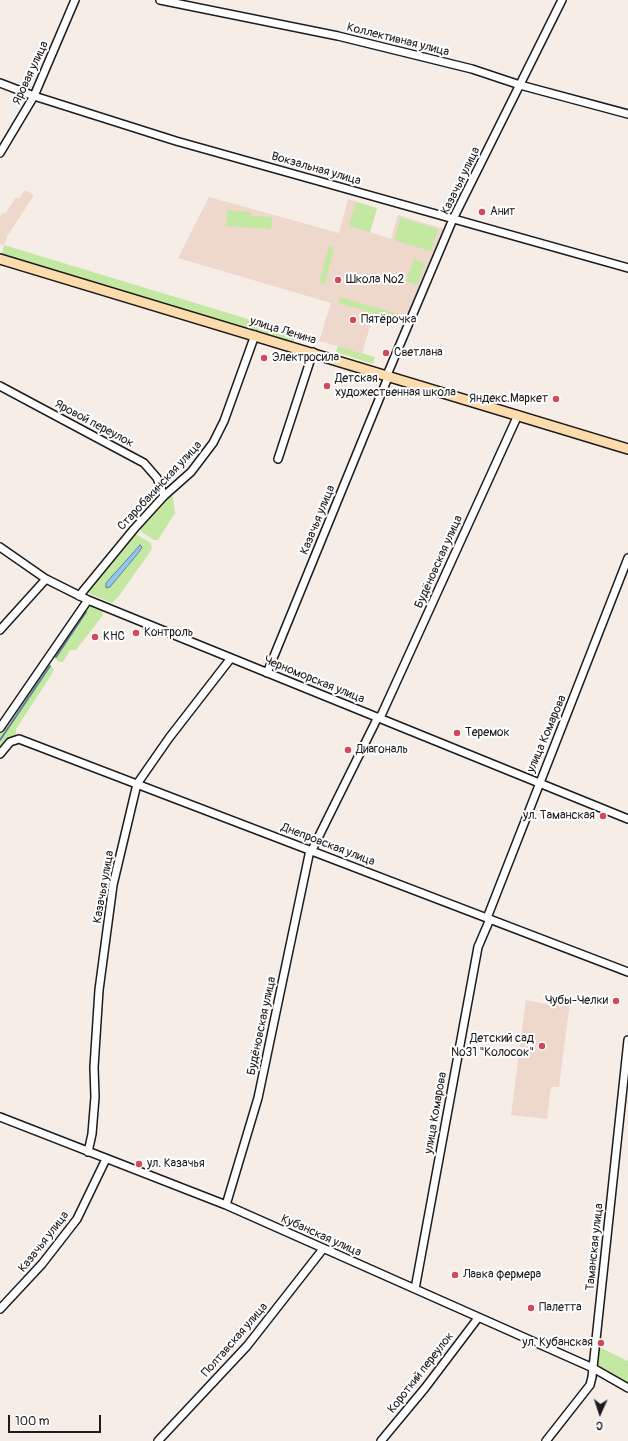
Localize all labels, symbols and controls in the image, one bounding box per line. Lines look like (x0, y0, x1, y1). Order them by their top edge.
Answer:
street label: Коллективная улица (345, 20, 451, 60)
street label: Яровая улица (10, 39, 52, 107)
street label: Казачья улица (438, 145, 484, 217)
street label: Вокзальная улица (270, 149, 362, 189)
place label: Анит (490, 205, 515, 219)
marker: Анит (477, 207, 487, 217)
place label: Школа №2 (346, 273, 404, 287)
marker: Школа №2 (333, 275, 343, 285)
place label: Пятёрочка (361, 313, 416, 327)
street label: улица Ленина (248, 314, 318, 348)
marker: Пятёрочка (348, 315, 358, 325)
place label: Светлана (394, 346, 443, 360)
marker: Светлана (381, 348, 391, 358)
place label: Электросила (272, 351, 339, 365)
marker: Электросила (259, 353, 269, 363)
place label: Детская художественная школа (335, 372, 456, 400)
marker: Детская художественная школа (322, 381, 332, 391)
place label: Яндекс.Маркет (469, 392, 548, 406)
marker: Яндекс.Маркет (551, 394, 561, 404)
street label: Яровой переулок (52, 397, 136, 451)
street label: Старобакинская улица (115, 438, 205, 534)
street label: Казачья улица (298, 483, 338, 557)
street label: Будёновская улица (412, 513, 466, 611)
place label: Контроль (144, 626, 193, 640)
marker: Контроль (131, 628, 141, 638)
place label: КНС (103, 630, 125, 644)
marker: КНС (90, 632, 100, 642)
street label: Черноморская улица (262, 653, 366, 707)
street label: улица Комарова (524, 693, 570, 775)
place label: Теремок (465, 726, 510, 740)
marker: Теремок (452, 728, 462, 738)
place label: Диагональ (356, 743, 408, 757)
marker: Диагональ (343, 745, 353, 755)
place label: ул. Таманская (523, 809, 595, 823)
marker: ул. Таманская (598, 811, 608, 821)
street label: Днепровская улица (279, 821, 377, 869)
street label: Казачья улица (91, 850, 117, 924)
street label: Будёновская улица (245, 975, 279, 1077)
place label: Чубы-Челки (545, 994, 608, 1008)
marker: Чубы-Челки (611, 996, 621, 1006)
place label: Детский сад №31 "Колосок" (451, 1032, 534, 1060)
marker: Детский сад №31 "Колосок" (537, 1041, 547, 1051)
street label: улица Комарова (422, 1071, 450, 1155)
place label: ул. Казачья (147, 1157, 205, 1171)
marker: ул. Казачья (134, 1159, 144, 1169)
street label: Таманская улица (583, 1203, 607, 1291)
street label: Казачья улица (16, 1209, 72, 1275)
street label: Кубанская улица (279, 1212, 363, 1260)
place label: Лавка фермера (463, 1268, 541, 1282)
marker: Лавка фермера (450, 1270, 460, 1280)
street label: Полтавская улица (199, 1300, 271, 1380)
place label: Палетта (539, 1301, 582, 1315)
marker: Палетта (526, 1303, 536, 1313)
street label: Короткий переулок (385, 1330, 457, 1416)
place label: ул. Кубанская (522, 1336, 593, 1350)
marker: ул. Кубанская (596, 1338, 606, 1348)
north arrow (580, 1393, 620, 1433)
scale bar (10, 1407, 103, 1433)
text: 100 m (15, 1414, 49, 1429)
text: С (596, 1419, 603, 1432)

